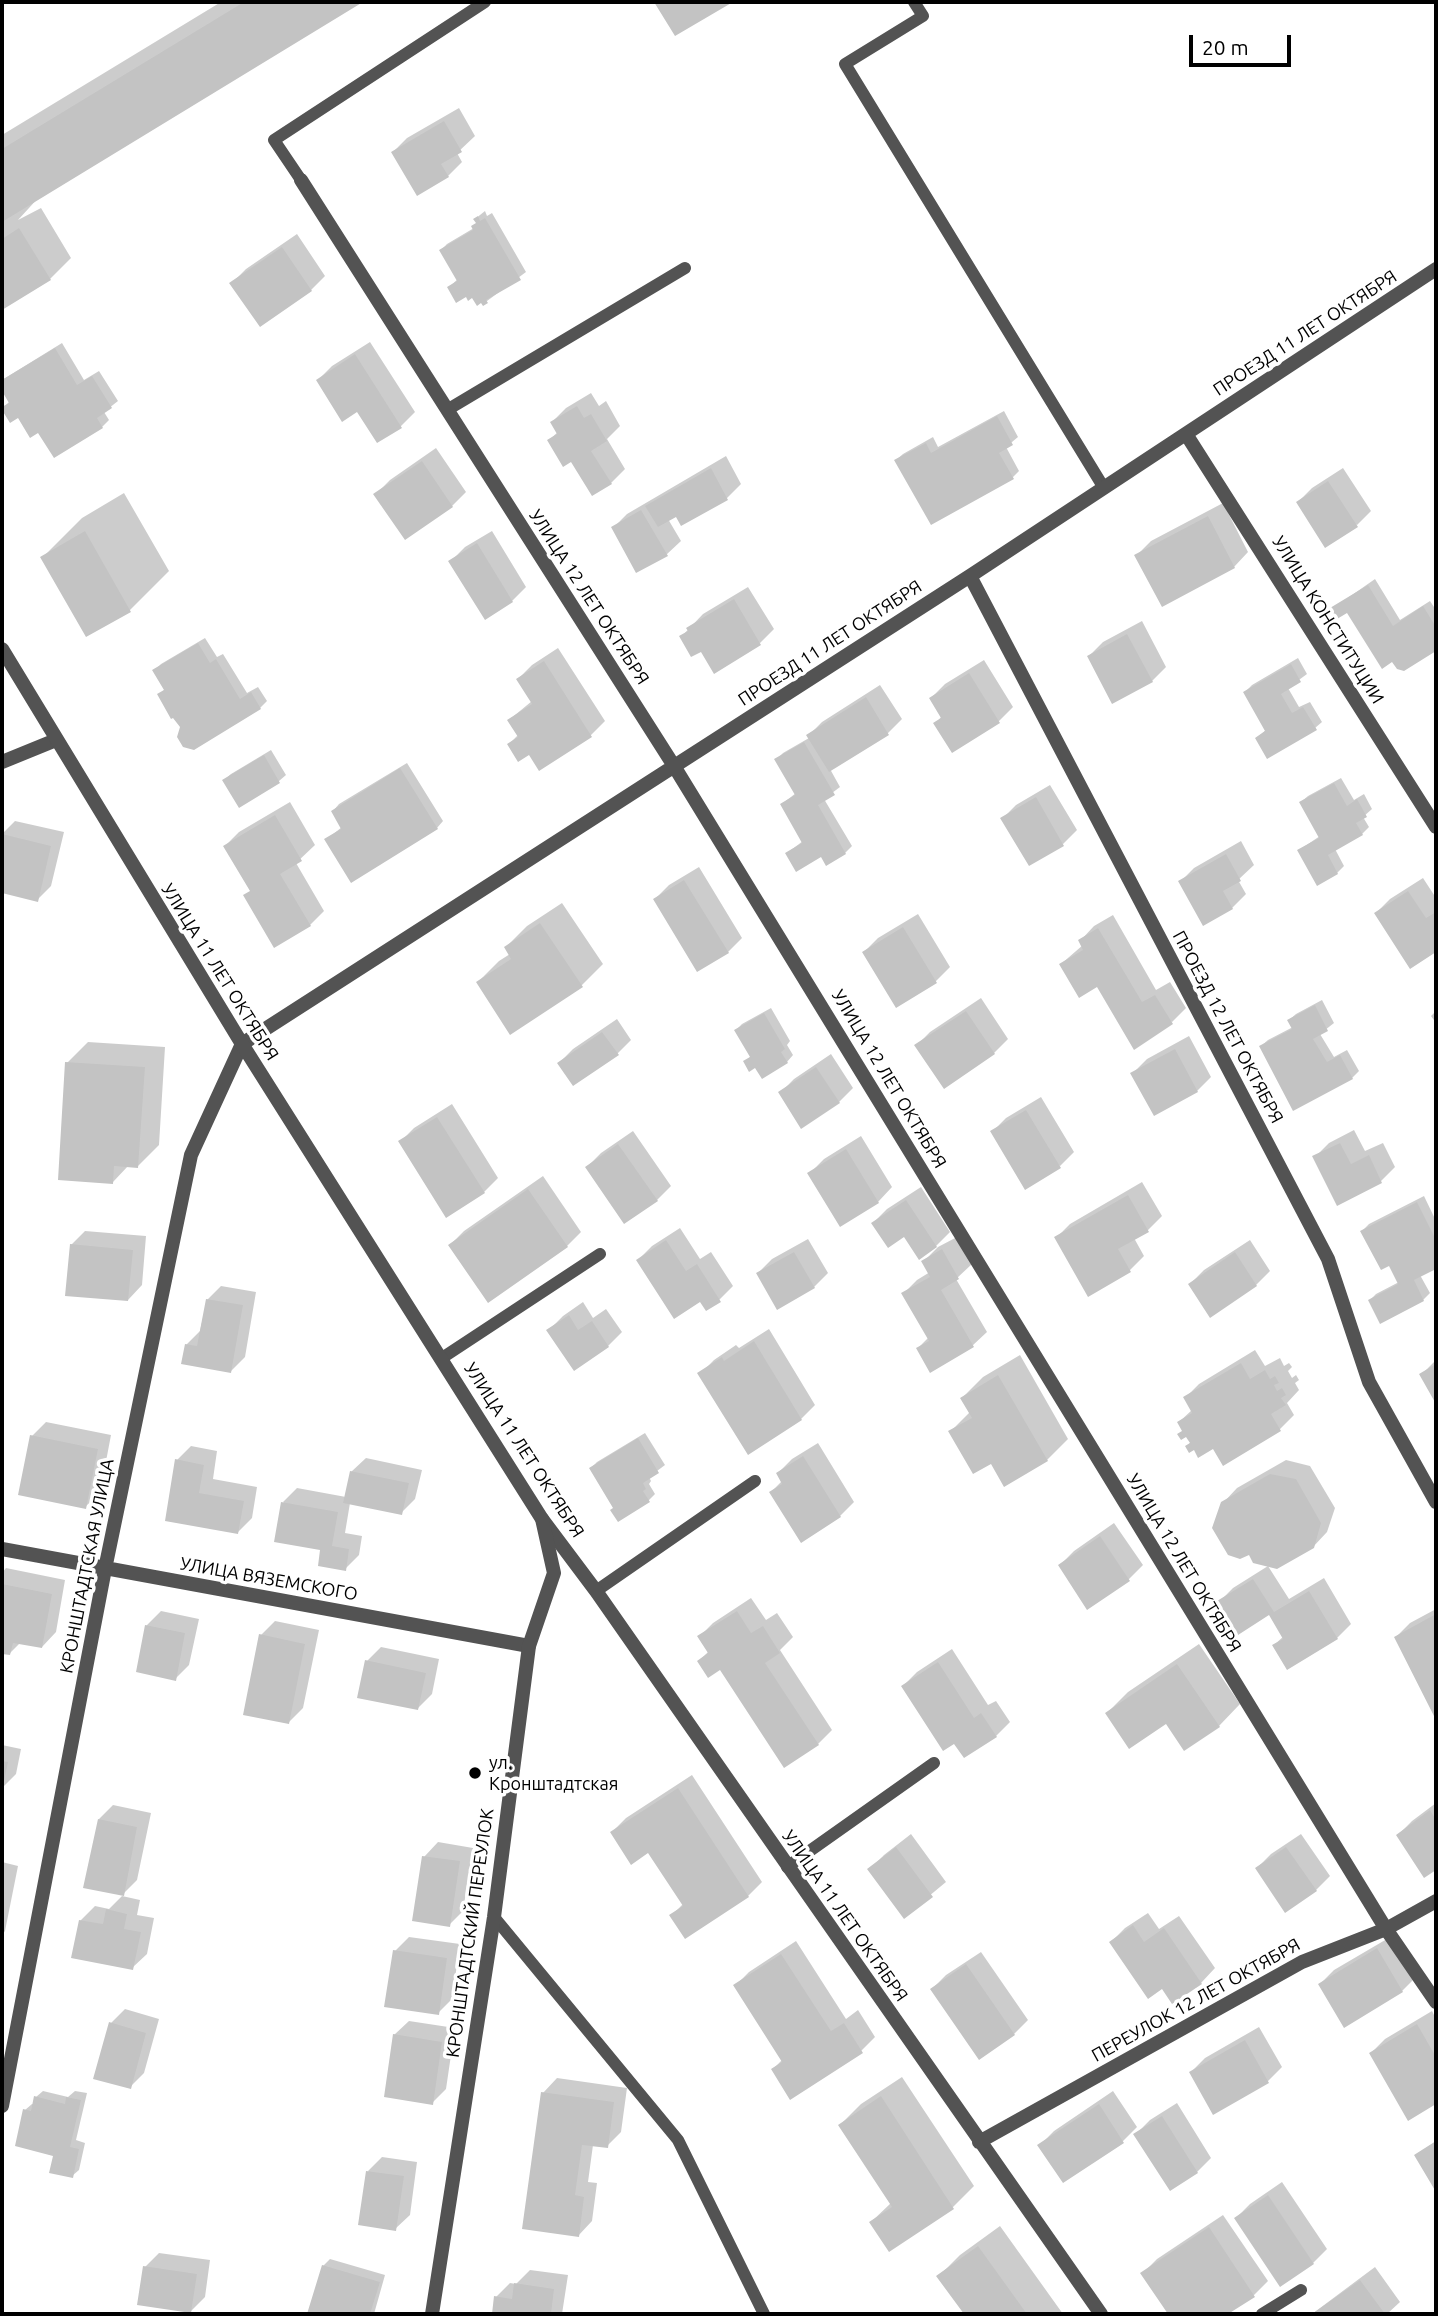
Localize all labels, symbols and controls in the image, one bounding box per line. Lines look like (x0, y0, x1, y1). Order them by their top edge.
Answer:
scale bar (1193, 21, 1294, 65)
text: 20 m (1202, 35, 1249, 59)
street label: ПРОЕЗД 11 ЛЕТ ОКТЯБРЯ (1209, 265, 1401, 401)
street label: УЛИЦА 12 ЛЕТ ОКТЯБРЯ (524, 506, 654, 688)
street label: УЛИЦА КОНСТИТУЦИИ (1268, 532, 1388, 708)
street label: ПРОЕЗД 11 ЛЕТ ОКТЯБРЯ (734, 575, 926, 711)
street label: УЛИЦА 11 ЛЕТ ОКТЯБРЯ (157, 880, 283, 1064)
street label: ПРОЕЗД 12 ЛЕТ ОКТЯБРЯ (1168, 927, 1288, 1127)
street label: УЛИЦА 12 ЛЕТ ОКТЯБРЯ (827, 986, 951, 1172)
street label: УЛИЦА 11 ЛЕТ ОКТЯБРЯ (459, 1359, 589, 1541)
street label: КРОНШТАДТСКАЯ УЛИЦА (56, 1457, 118, 1675)
street label: УЛИЦА 12 ЛЕТ ОКТЯБРЯ (1122, 1470, 1246, 1656)
street label: УЛИЦА ВЯЗЕМСКОГО (178, 1553, 360, 1605)
place label: ул. Кронштадтская (489, 1752, 618, 1795)
marker: ул. Кронштадтская (467, 1765, 483, 1781)
street label: КРОНШТАДТСКИЙ ПЕРЕУЛОК (442, 1807, 498, 2059)
street label: УЛИЦА 11 ЛЕТ ОКТЯБРЯ (778, 1826, 912, 2006)
street label: ПЕРЕУЛОК 12 ЛЕТ ОКТЯБРЯ (1088, 1934, 1304, 2066)

